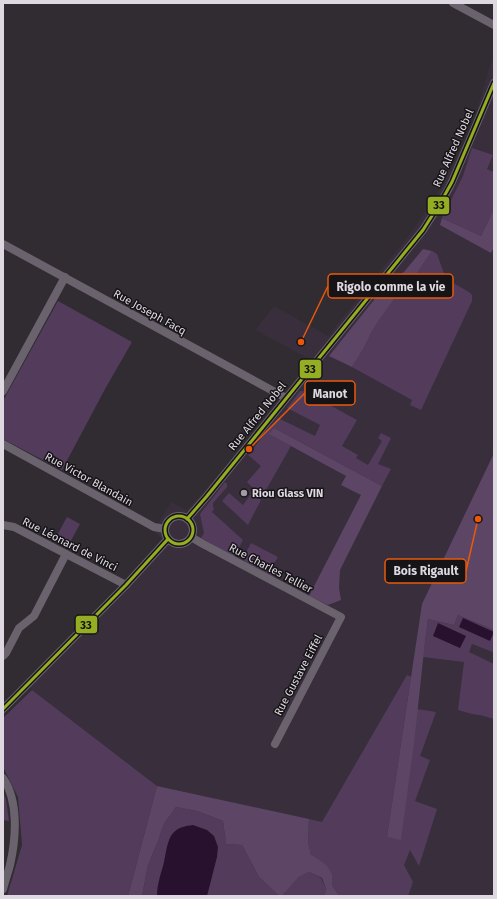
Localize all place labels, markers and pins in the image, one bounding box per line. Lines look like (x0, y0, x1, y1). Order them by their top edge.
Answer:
callout: Rigolo comme la vie (328, 274, 453, 298)
callout: Manot (305, 381, 355, 405)
place label: Riou Glass VIN (252, 487, 323, 500)
marker: Riou Glass VIN (239, 488, 249, 498)
callout: Bois Rigault (385, 559, 466, 583)

